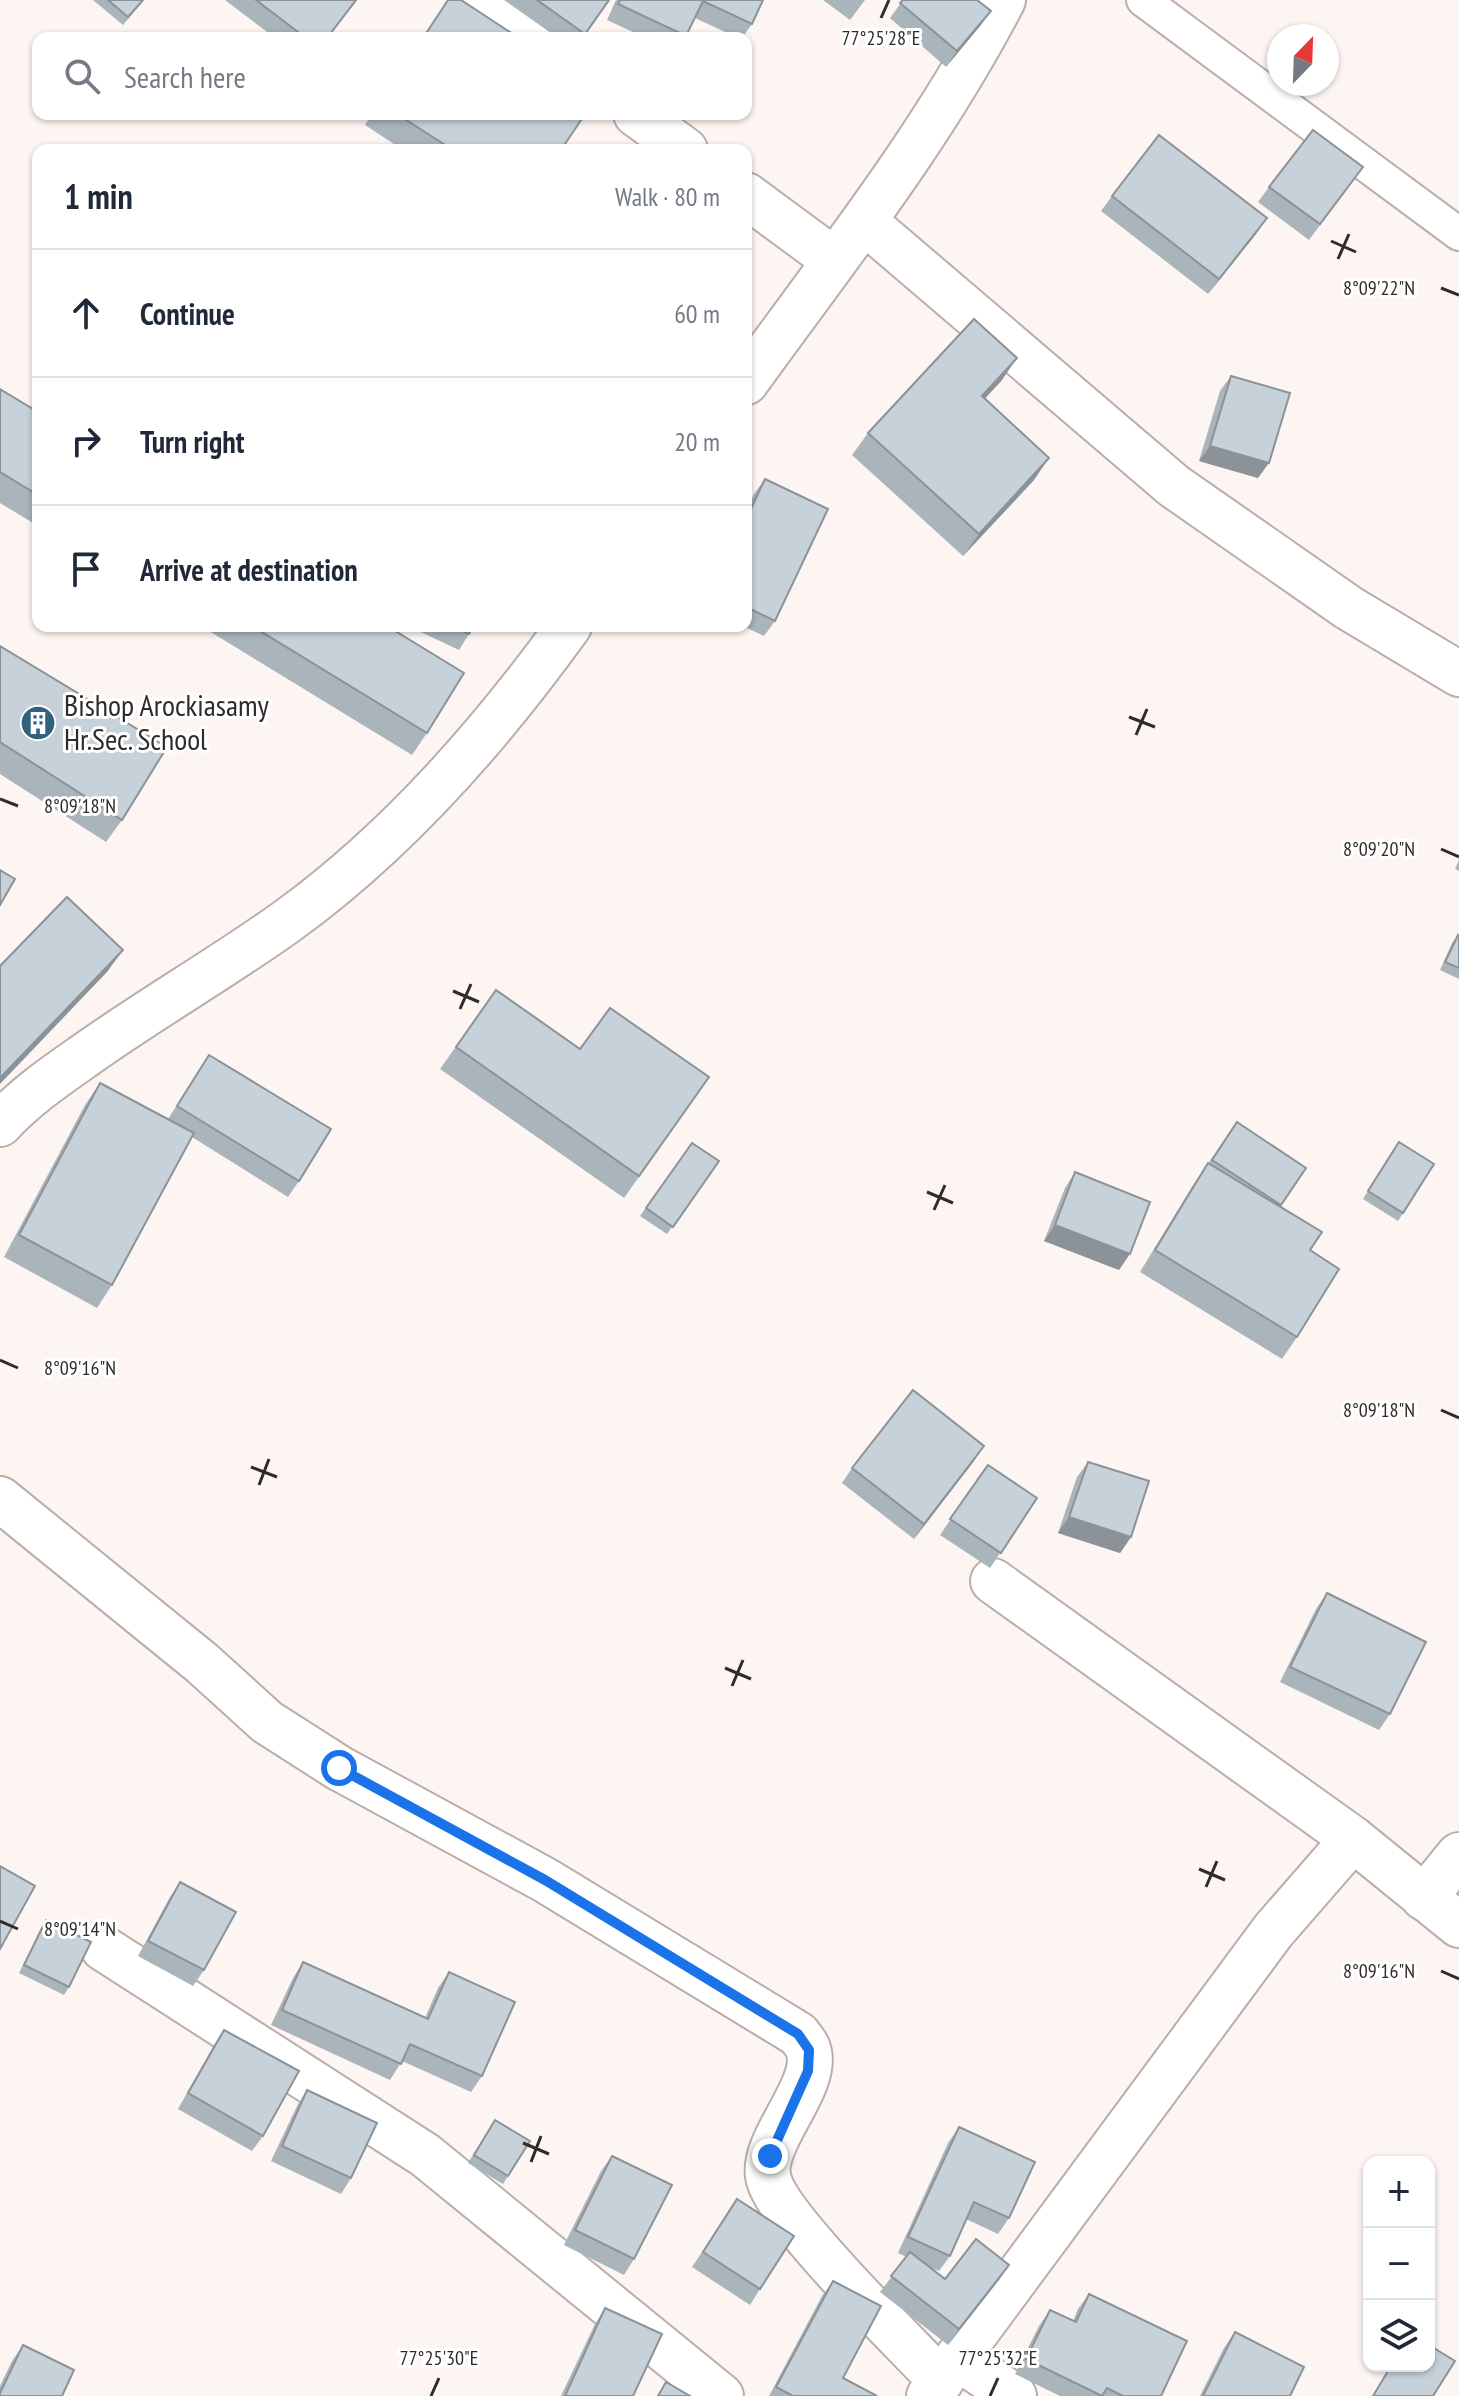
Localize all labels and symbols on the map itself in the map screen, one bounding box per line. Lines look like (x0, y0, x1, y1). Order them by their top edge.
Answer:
north arrow (1267, 24, 1339, 96)
text: 77°25'28"E (842, 25, 920, 51)
text: 8°09'22"N (1343, 275, 1415, 301)
place label: Bishop Arockiasamy Hr.Sec. School (64, 685, 269, 758)
building icon: Bishop Arockiasamy Hr.Sec. School (19, 704, 57, 742)
text: 8°09'18"N (44, 793, 116, 819)
text: 8°09'20"N (1343, 836, 1415, 862)
text: 8°09'16"N (44, 1355, 116, 1381)
text: 8°09'18"N (1343, 1397, 1415, 1423)
route start (321, 1750, 357, 1786)
text: 8°09'14"N (44, 1916, 116, 1942)
text: 8°09'16"N (1343, 1958, 1415, 1984)
route end (752, 2138, 788, 2174)
text: 77°25'30"E (400, 2345, 478, 2371)
text: 77°25'32"E (959, 2345, 1037, 2371)

